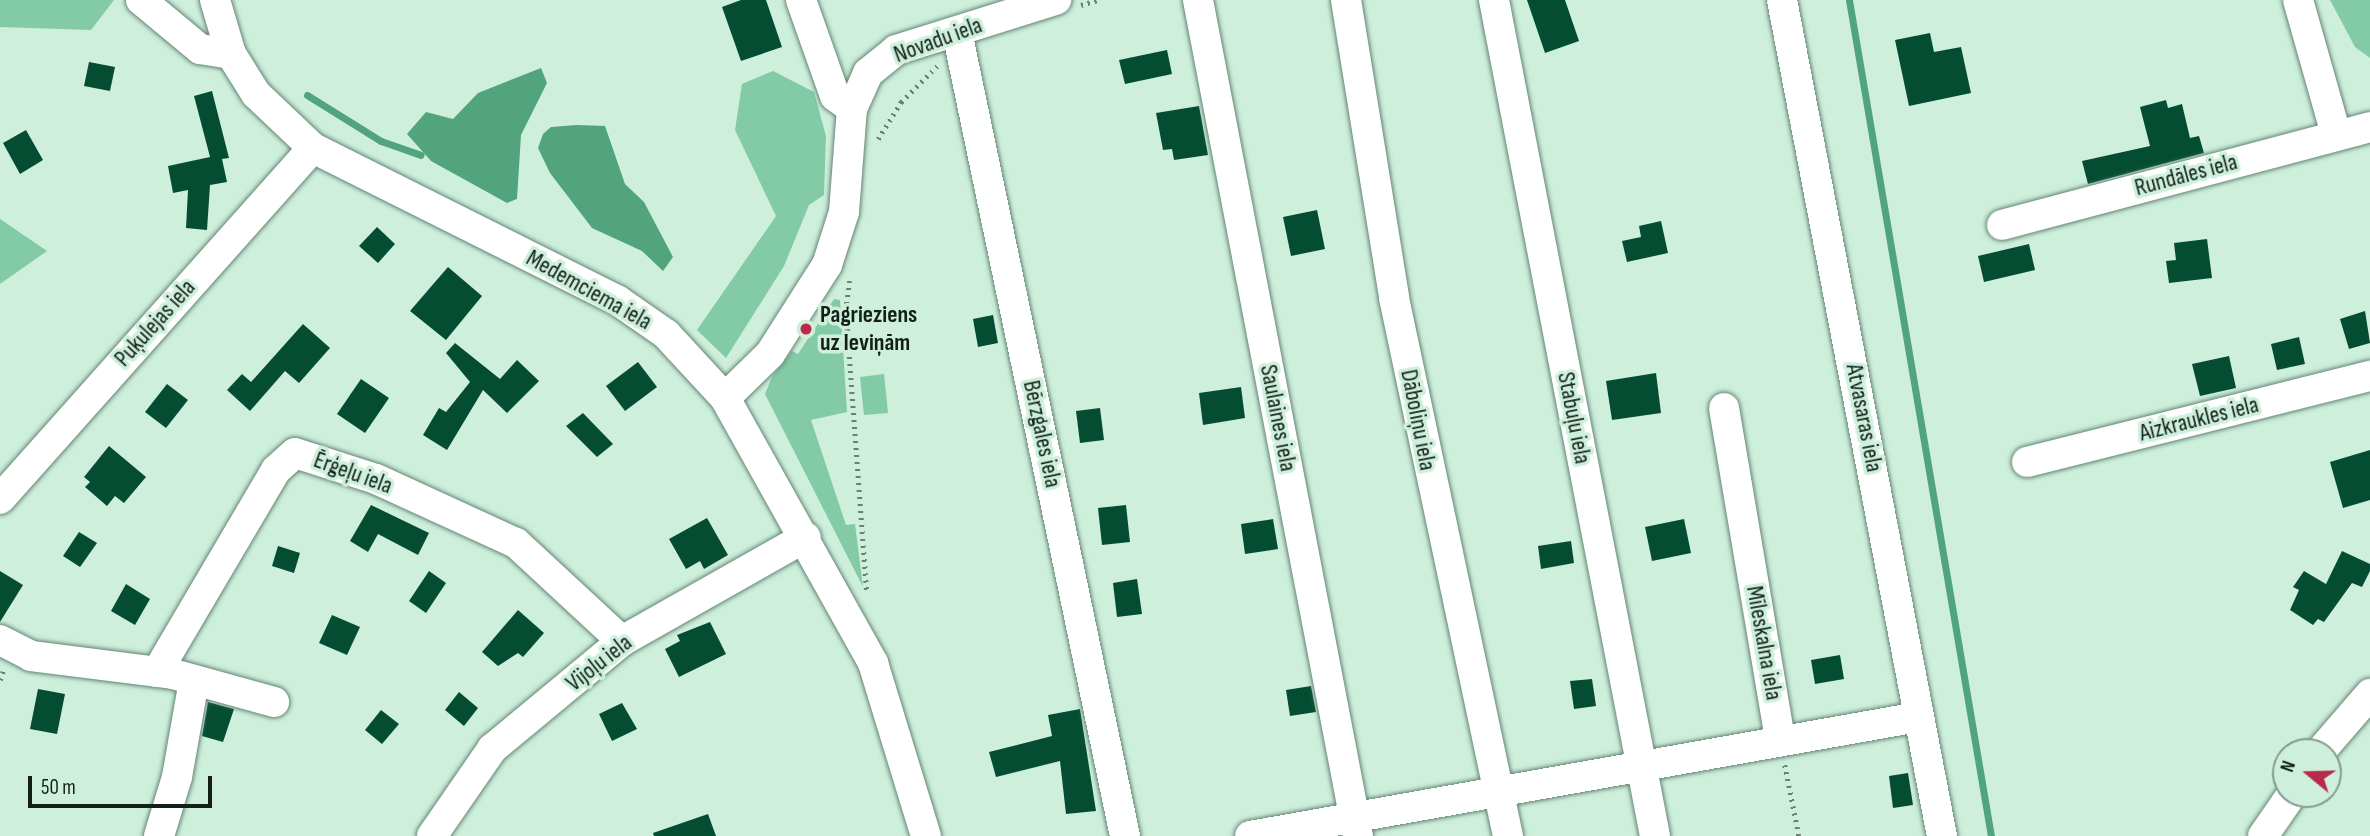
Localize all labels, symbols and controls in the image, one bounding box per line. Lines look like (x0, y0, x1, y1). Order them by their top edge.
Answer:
street label: Novadu iela (890, 11, 986, 69)
street label: Rundāles iela (2132, 148, 2240, 202)
street label: Medemciema iela (521, 244, 657, 336)
street label: Puķulejas iela (108, 274, 202, 372)
place label: Pagrieziens uz Ieviņām (820, 301, 917, 357)
marker: Pagrieziens uz Ieviņām (798, 321, 814, 337)
street label: Atvasaras iela (1839, 361, 1889, 475)
street label: Saulaines iela (1254, 362, 1302, 474)
street label: Dāboliņu iela (1394, 367, 1442, 473)
street label: Stabuļu iela (1551, 370, 1597, 466)
street label: Bērzgales iela (1017, 378, 1067, 490)
street label: Aizkraukles iela (2136, 390, 2262, 448)
street label: Ērģeļu iela (310, 446, 396, 500)
street label: Mīleskalna iela (1740, 584, 1788, 702)
street label: Vijoļu iela (560, 628, 638, 698)
north arrow (2272, 738, 2342, 808)
text: N (2276, 758, 2301, 775)
scale bar (32, 762, 215, 806)
text: 50 m (41, 775, 76, 800)

